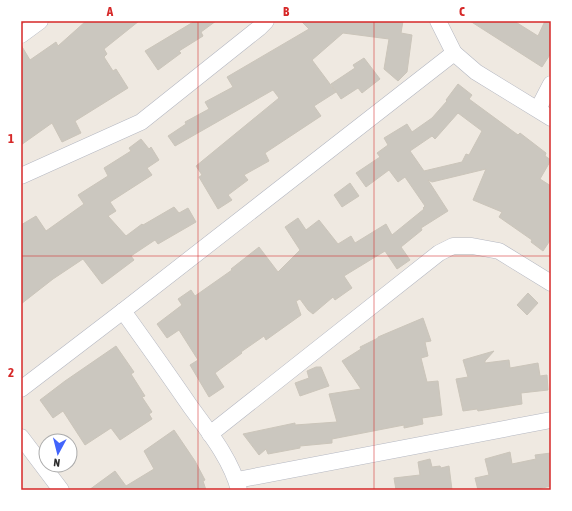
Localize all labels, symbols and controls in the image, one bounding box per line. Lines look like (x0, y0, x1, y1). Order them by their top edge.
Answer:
text: A (106, 4, 114, 19)
text: B (283, 4, 290, 19)
text: C (459, 4, 465, 19)
text: 1 (8, 131, 14, 146)
text: 2 (8, 365, 14, 380)
north arrow (38, 433, 78, 473)
text: N (53, 457, 61, 469)

